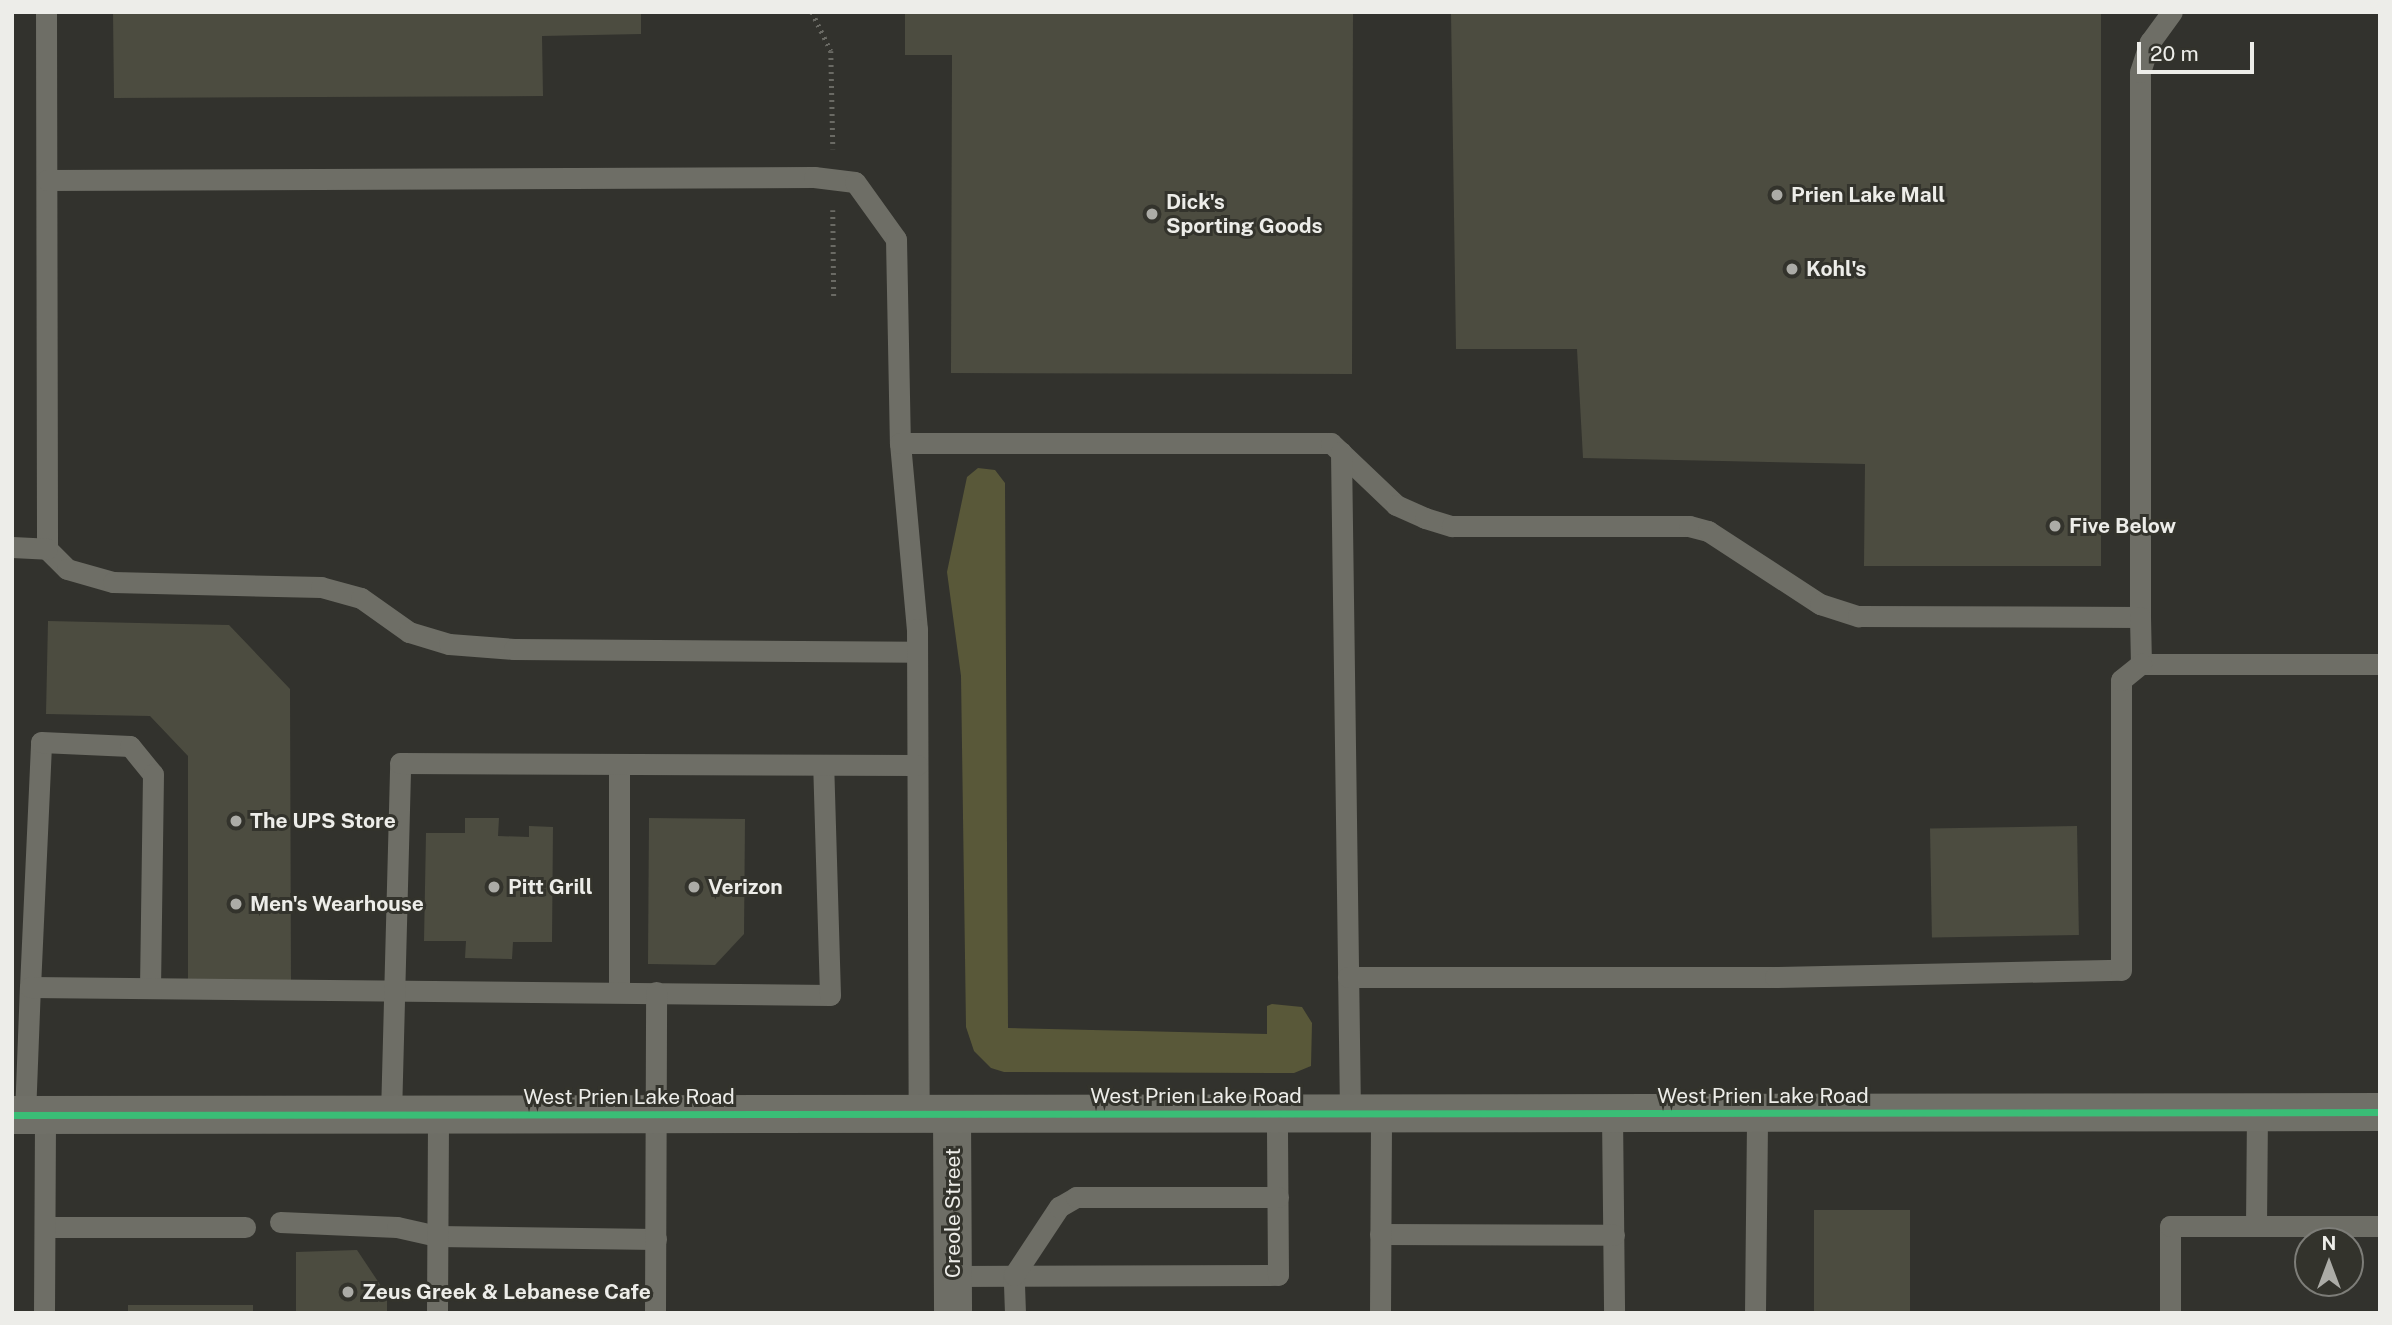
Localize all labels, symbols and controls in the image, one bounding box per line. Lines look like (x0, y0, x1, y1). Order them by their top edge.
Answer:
scale bar (2140, 28, 2257, 72)
text: 20 m (2150, 41, 2199, 66)
place label: Prien Lake Mall (1791, 182, 1945, 208)
marker: Prien Lake Mall (1769, 187, 1785, 203)
place label: Dick's Sporting Goods (1166, 189, 1323, 239)
marker: Dick's Sporting Goods (1144, 206, 1160, 222)
place label: Kohl's (1806, 256, 1866, 282)
marker: Kohl's (1784, 261, 1800, 277)
place label: Five Below (2069, 513, 2176, 539)
marker: Five Below (2047, 518, 2063, 534)
place label: The UPS Store (250, 808, 396, 834)
marker: The UPS Store (228, 813, 244, 829)
place label: Pitt Grill (508, 874, 593, 900)
place label: Verizon (708, 874, 783, 900)
marker: Pitt Grill (486, 879, 502, 895)
marker: Verizon (686, 879, 702, 895)
place label: Men's Wearhouse (250, 891, 424, 917)
marker: Men's Wearhouse (228, 896, 244, 912)
street label: West Prien Lake Road (1090, 1083, 1302, 1109)
street label: West Prien Lake Road (1657, 1083, 1869, 1109)
street label: West Prien Lake Road (523, 1084, 735, 1110)
street label: Creole Street (940, 1148, 966, 1278)
north arrow (2294, 1227, 2364, 1297)
text: N (2322, 1232, 2336, 1254)
place label: Zeus Greek & Lebanese Cafe (362, 1279, 651, 1305)
marker: Zeus Greek & Lebanese Cafe (340, 1284, 356, 1300)

